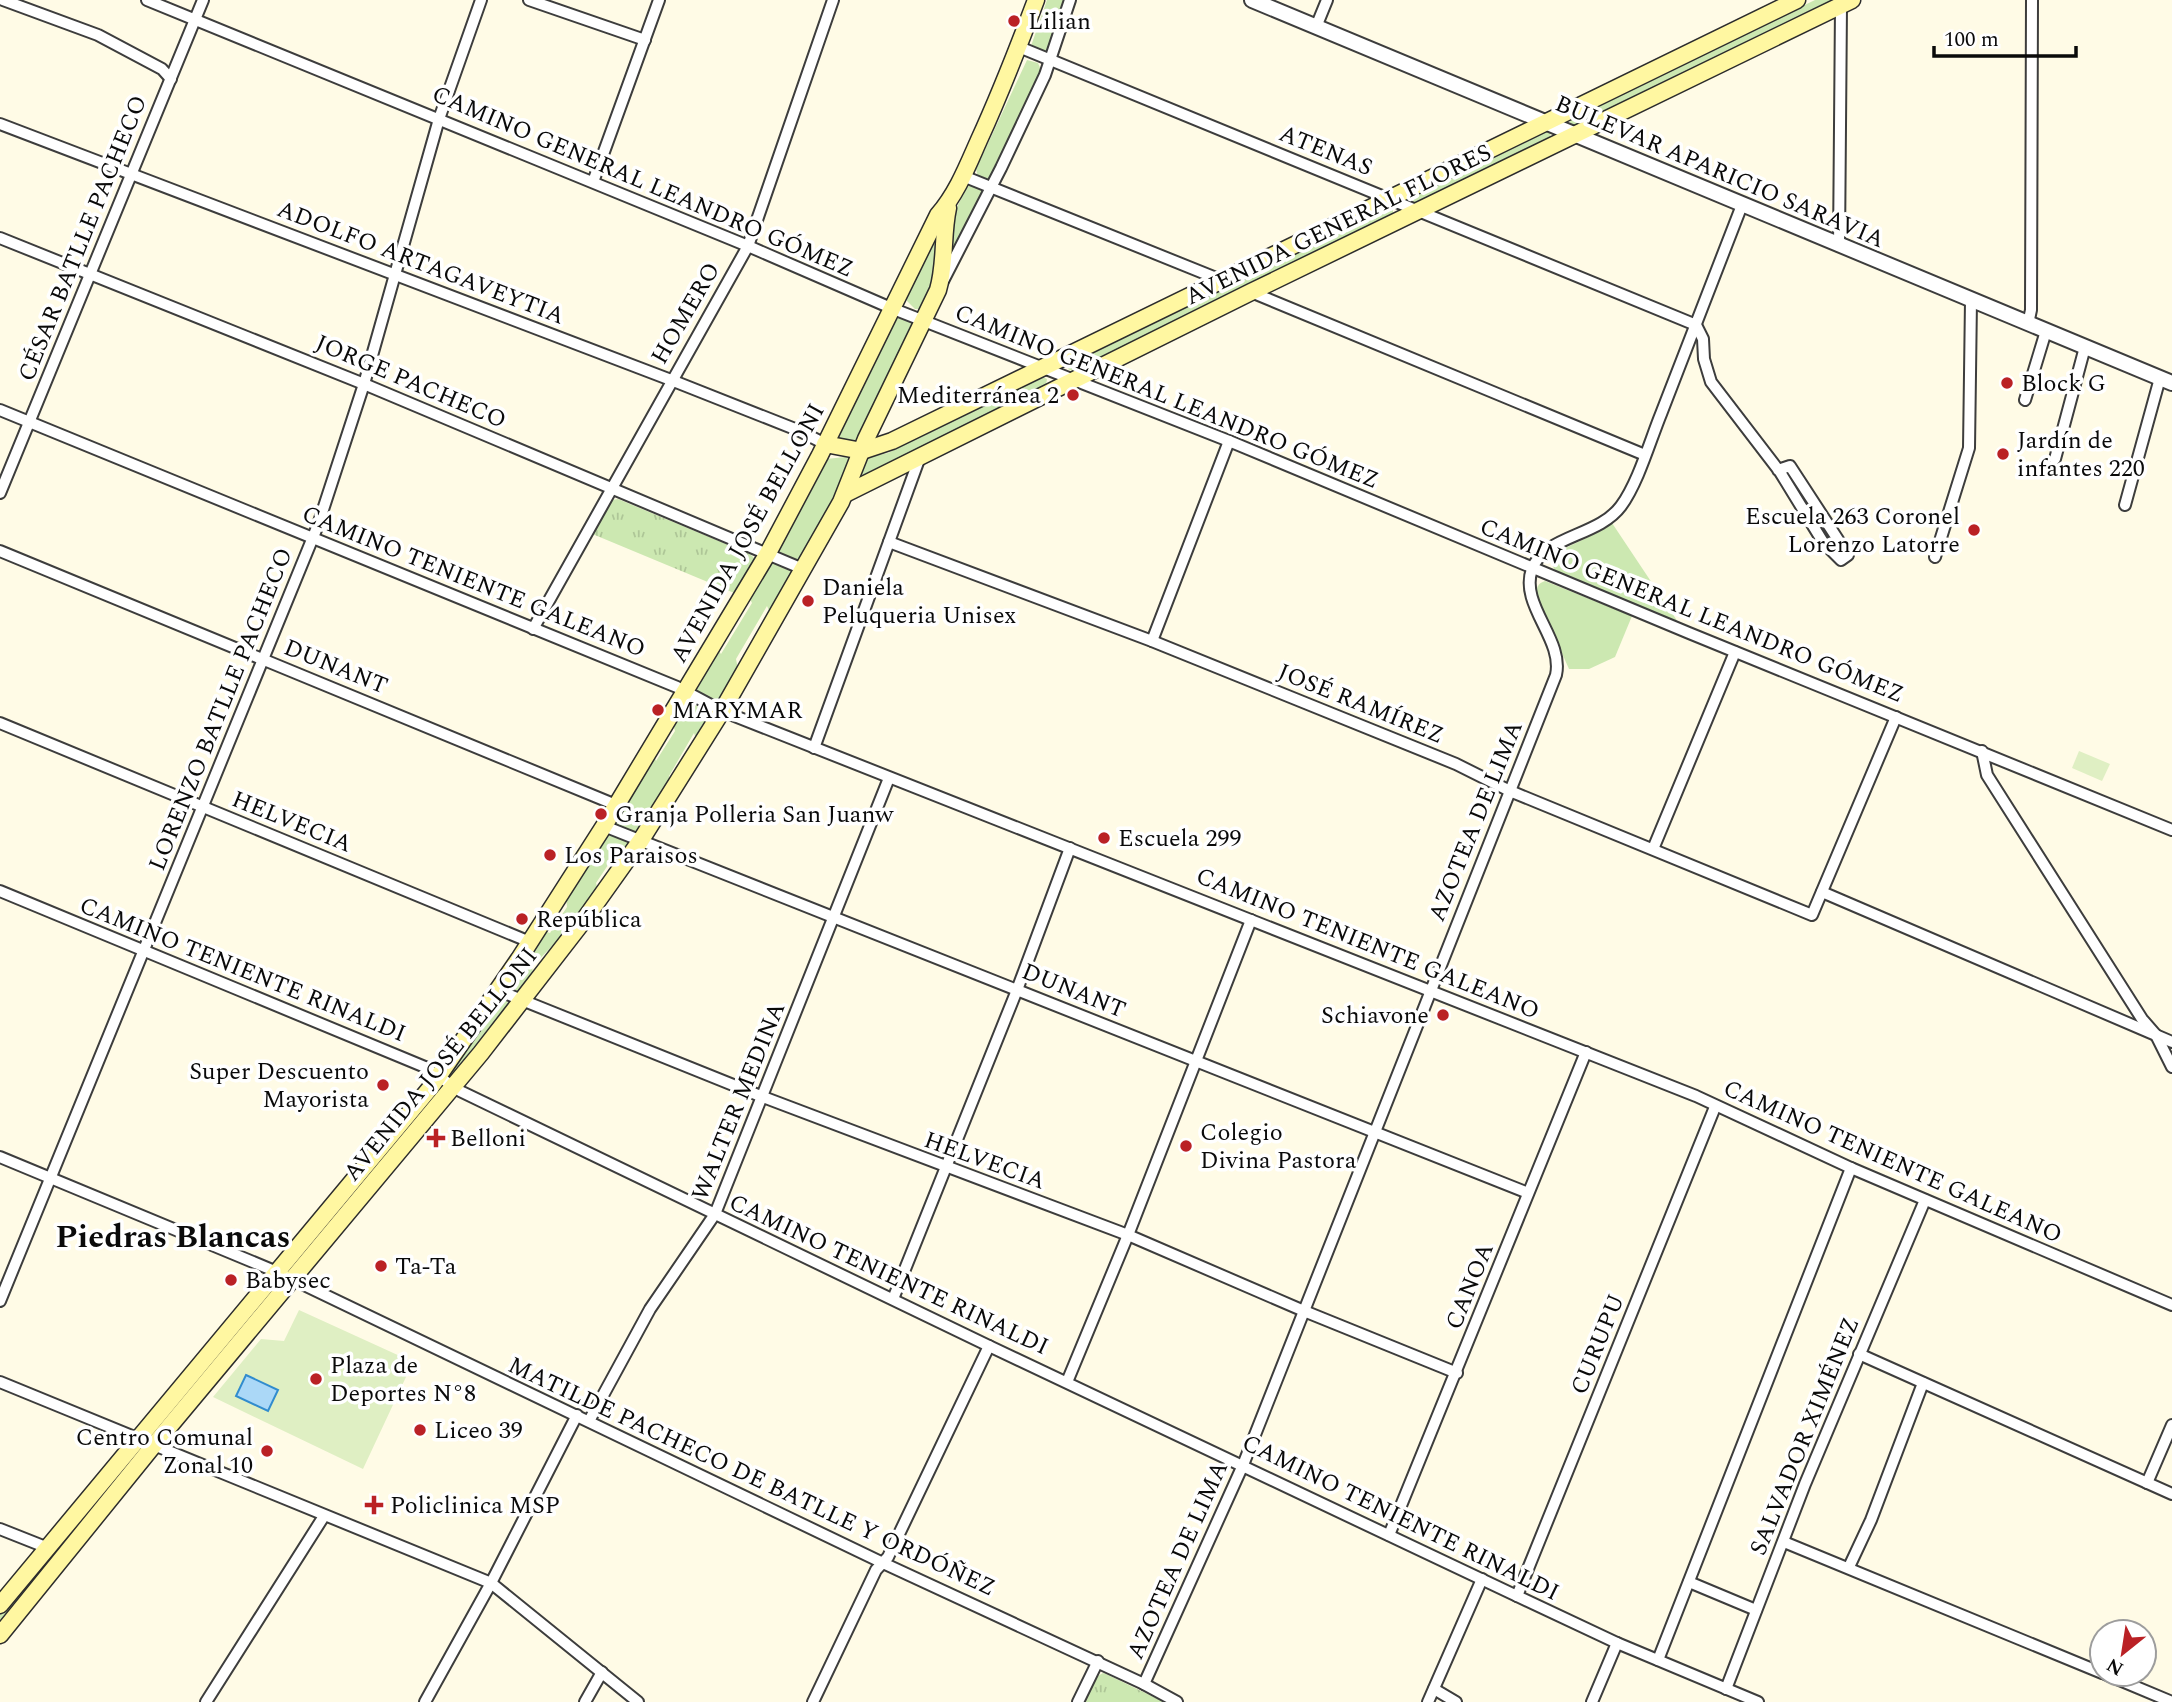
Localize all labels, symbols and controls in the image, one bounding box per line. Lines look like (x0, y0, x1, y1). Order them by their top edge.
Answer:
place label: Lilian (1028, 4, 1091, 40)
marker: Lilian (1006, 13, 1022, 29)
scale bar (1934, 14, 2076, 58)
text: 100 m (1944, 24, 1999, 56)
street label: CAMINO GENERAL LEANDRO GÓMEZ (426, 77, 859, 287)
street label: BULEVAR APARICIO SARAVIA (1549, 86, 1890, 258)
street label: CÉSAR BATLLE PACHECO (9, 90, 157, 387)
street label: ATENAS (1273, 116, 1378, 186)
street label: AVENIDA GENERAL FLORES (1179, 135, 1498, 315)
street label: ADOLFO ARTAGAVEYTIA (272, 191, 570, 334)
street label: HOMERO (642, 256, 730, 371)
street label: CAMINO GENERAL LEANDRO GÓMEZ (949, 295, 1384, 499)
street label: JORGE PACHECO (309, 325, 512, 438)
place label: Block G (2021, 366, 2106, 402)
marker: Block G (1999, 375, 2015, 391)
place label: Mediterránea 2 (897, 378, 1059, 414)
marker: Mediterránea 2 (1065, 387, 1081, 403)
street label: AVENIDA JOSÉ BELLONI (661, 397, 834, 670)
place label: Jardín de infantes 220 (2017, 423, 2145, 487)
marker: Jardín de infantes 220 (1995, 446, 2011, 462)
street label: CAMINO TENIENTE GALEANO (296, 496, 651, 667)
place label: Escuela 263 Coronel Lorenzo Latorre (1745, 499, 1960, 563)
street label: CAMINO GENERAL LEANDRO GÓMEZ (1474, 509, 1909, 713)
marker: Escuela 263 Coronel Lorenzo Latorre (1966, 522, 1982, 538)
street label: LORENZO BATLLE PACHECO (140, 542, 302, 876)
place label: Daniela Peluqueria Unisex (822, 570, 1016, 634)
marker: Daniela Peluqueria Unisex (800, 593, 816, 609)
street label: DUNANT (278, 630, 393, 704)
street label: JOSÉ RAMÍREZ (1272, 654, 1449, 754)
place label: MARYMAR (672, 693, 802, 729)
marker: MARYMAR (650, 702, 666, 718)
street label: AZOTEA DE LIMA (1419, 716, 1533, 927)
street label: HELVECIA (226, 781, 357, 862)
place label: Granja Polleria San Juanw (615, 797, 894, 833)
marker: Granja Polleria San Juanw (593, 806, 609, 822)
place label: Escuela 299 (1118, 821, 1241, 857)
marker: Escuela 299 (1096, 830, 1112, 846)
place label: Los Paraisos (564, 838, 698, 874)
marker: Los Paraisos (542, 847, 558, 863)
street label: CAMINO TENIENTE GALEANO (1190, 858, 1545, 1029)
street label: CAMINO TENIENTE RINALDI (74, 888, 411, 1052)
place label: República (536, 902, 642, 938)
marker: República (514, 911, 530, 927)
street label: AVENIDA JOSÉ BELLONI (335, 940, 547, 1189)
street label: DUNANT (1016, 954, 1131, 1028)
street label: WALTER MEDINA (683, 997, 795, 1206)
place label: Schiavone (1321, 998, 1429, 1034)
marker: Schiavone (1435, 1007, 1451, 1023)
place label: Super Descuento Mayorista (189, 1054, 369, 1118)
street label: CAMINO TENIENTE GALEANO (1717, 1071, 2068, 1253)
marker: Super Descuento Mayorista (375, 1077, 391, 1093)
place label: Colegio Divina Pastora (1200, 1115, 1357, 1179)
place label: Belloni (450, 1121, 526, 1157)
street label: HELVECIA (919, 1122, 1050, 1200)
marker: Belloni (428, 1130, 444, 1146)
marker: Colegio Divina Pastora (1178, 1138, 1194, 1154)
street label: CAMINO TENIENTE RINALDI (723, 1185, 1054, 1365)
district label: Piedras Blancas (56, 1213, 290, 1262)
street label: CANOA (1436, 1238, 1504, 1335)
place label: Ta-Ta (395, 1249, 457, 1285)
marker: Ta-Ta (373, 1258, 389, 1274)
place label: Babysec (245, 1263, 331, 1299)
marker: Babysec (223, 1272, 239, 1288)
street label: CURUPU (1561, 1289, 1634, 1400)
street label: SALVADOR XIMÉNEZ (1741, 1312, 1869, 1561)
place label: Plaza de Deportes N°8 (330, 1348, 476, 1412)
street label: MATILDE PACHECO DE BATLLE Y ORDÓÑEZ (502, 1348, 1001, 1606)
marker: Plaza de Deportes N°8 (308, 1371, 324, 1387)
place label: Liceo 39 (434, 1413, 523, 1449)
place label: Centro Comunal Zonal 10 (76, 1420, 253, 1484)
marker: Liceo 39 (412, 1422, 428, 1438)
street label: CAMINO TENIENTE RINALDI (1236, 1425, 1565, 1611)
marker: Centro Comunal Zonal 10 (259, 1443, 275, 1459)
street label: AZOTEA DE LIMA (1118, 1455, 1238, 1665)
place label: Policlinica MSP (390, 1488, 560, 1524)
marker: Policlinica MSP (364, 1495, 384, 1515)
north arrow (2088, 1618, 2158, 1688)
text: N (2101, 1650, 2129, 1683)

